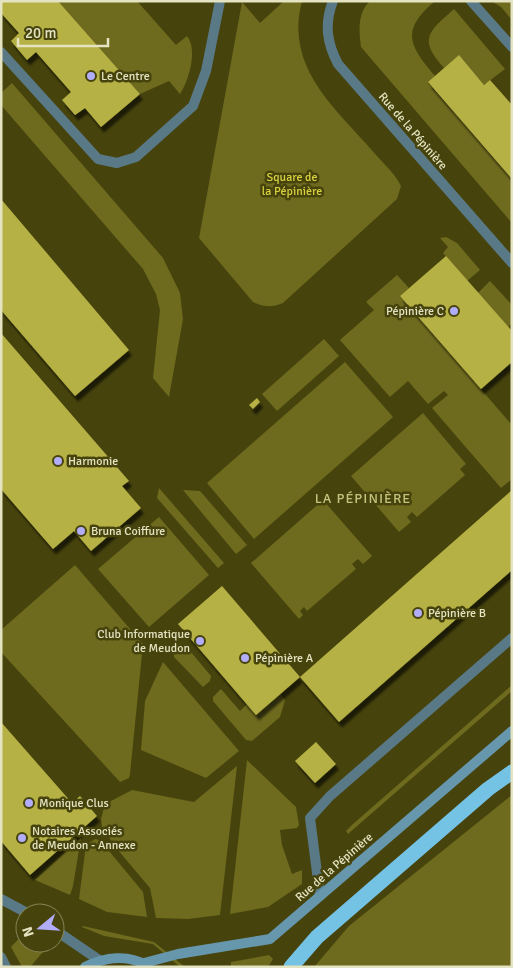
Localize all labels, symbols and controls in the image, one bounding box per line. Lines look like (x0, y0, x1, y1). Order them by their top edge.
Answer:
scale bar (18, 15, 108, 47)
text: 20 m (25, 24, 56, 42)
place label: Le Centre (101, 69, 150, 84)
marker: Le Centre (85, 70, 97, 82)
street label: Rue de la Pépinière (375, 90, 450, 173)
park label: Square de la Pépinière (262, 170, 322, 199)
place label: Pépinière C (386, 304, 444, 319)
marker: Pépinière C (448, 305, 460, 317)
place label: Harmonie (68, 454, 118, 469)
marker: Harmonie (52, 455, 64, 467)
district label: LA PÉPINIÈRE (315, 490, 411, 507)
place label: Bruna Coiffure (91, 524, 165, 539)
marker: Bruna Coiffure (75, 525, 87, 537)
place label: Pépinière B (428, 606, 486, 621)
marker: Pépinière B (412, 607, 424, 619)
place label: Club Informatique de Meudon (97, 627, 190, 656)
marker: Club Informatique de Meudon (194, 635, 206, 647)
place label: Pépinière A (255, 651, 314, 666)
marker: Pépinière A (239, 652, 251, 664)
place label: Monique Clus (39, 796, 109, 811)
marker: Monique Clus (23, 797, 35, 809)
place label: Notaires Associés de Meudon - Annexe (32, 824, 136, 853)
street label: Rue de la Pépinière (293, 830, 376, 905)
marker: Notaires Associés de Meudon - Annexe (16, 832, 28, 844)
north arrow (15, 903, 65, 953)
text: N (19, 925, 38, 939)

